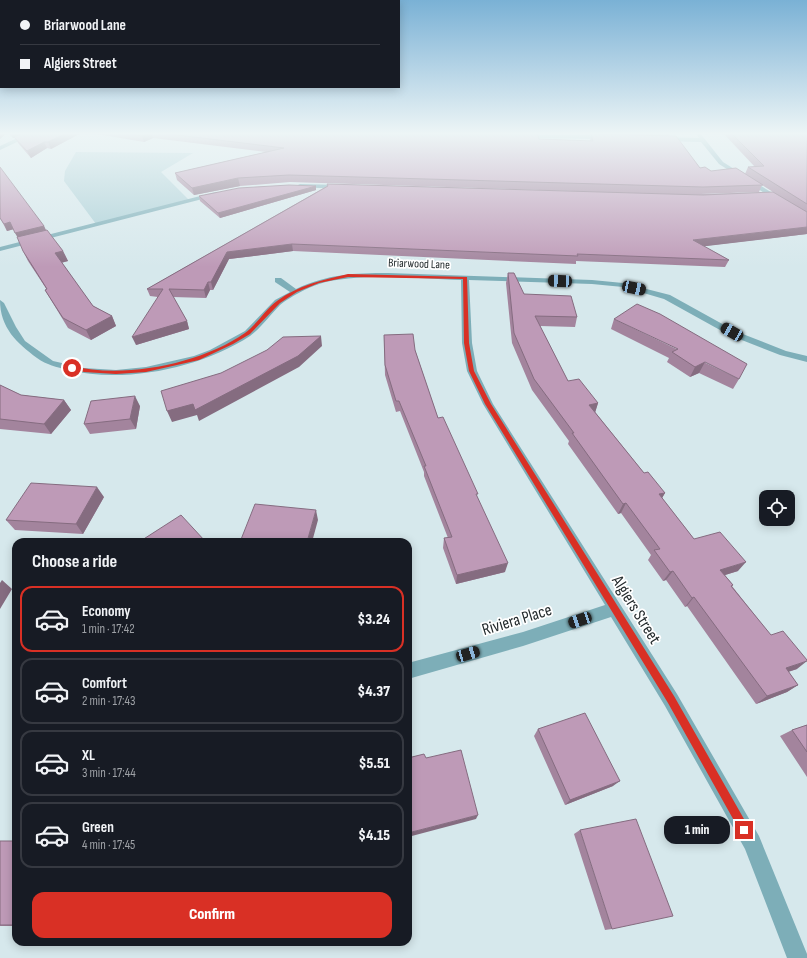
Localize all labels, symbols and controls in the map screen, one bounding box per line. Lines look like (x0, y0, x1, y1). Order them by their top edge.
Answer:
text: Briarwood Lane (44, 16, 126, 35)
text: Algiers Street (44, 54, 117, 73)
street label: Briarwood Lane (388, 255, 450, 273)
car (548, 275, 572, 287)
car (621, 280, 647, 296)
car (719, 321, 745, 343)
route start (63, 359, 81, 377)
map controls (759, 490, 795, 526)
button: locate (759, 490, 795, 526)
text: Choose a ride (32, 551, 117, 572)
street label: Algiers Street (607, 571, 665, 648)
street label: Riviera Place (480, 600, 554, 640)
icon: car (34, 601, 70, 637)
text: Economy (82, 602, 131, 621)
text: $3.24 (357, 610, 390, 629)
car (567, 610, 593, 630)
text: 1 min · 17:42 (82, 621, 135, 637)
car (455, 645, 481, 663)
icon: car (34, 673, 70, 709)
text: Comfort (82, 674, 127, 693)
text: $4.37 (358, 682, 390, 701)
text: 2 min · 17:43 (82, 693, 136, 709)
icon: car (34, 745, 70, 781)
text: XL (82, 746, 95, 765)
text: $5.51 (359, 754, 390, 773)
text: 3 min · 17:44 (82, 765, 136, 781)
callout: 1 min (664, 816, 730, 844)
icon: car (34, 817, 70, 853)
text: Green (82, 818, 114, 837)
route end (735, 821, 753, 839)
text: 1 min (685, 822, 709, 838)
text: $4.15 (358, 826, 390, 845)
text: 4 min · 17:45 (82, 837, 135, 853)
button: Confirm (32, 892, 392, 938)

